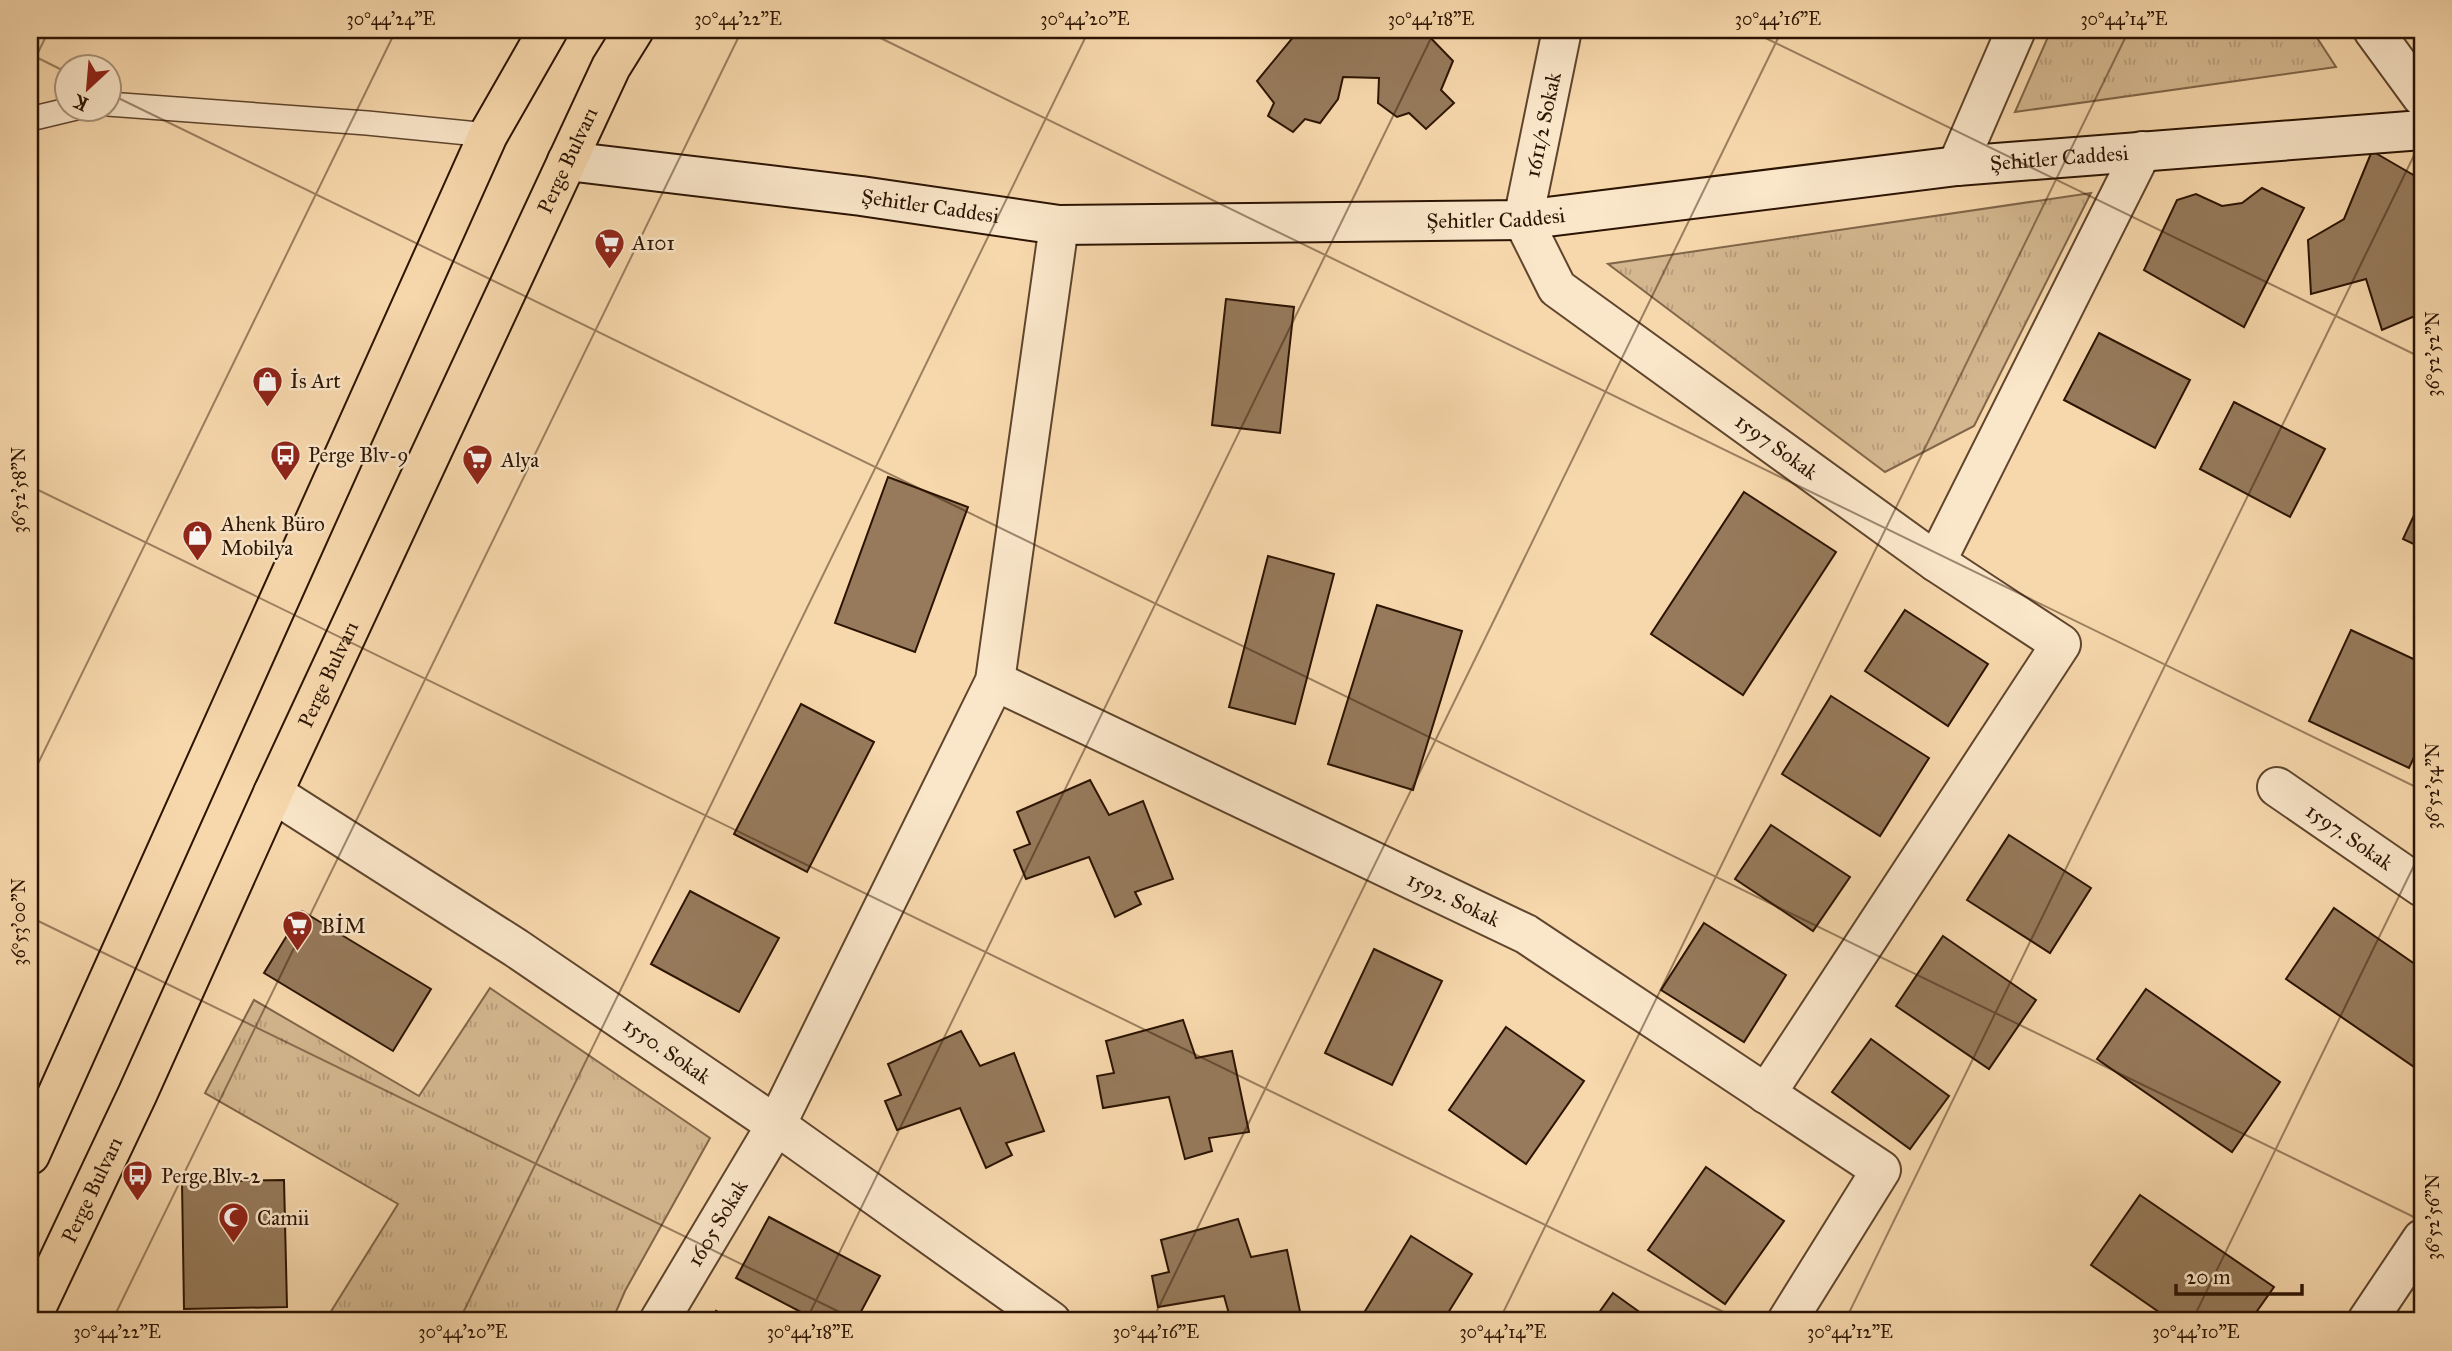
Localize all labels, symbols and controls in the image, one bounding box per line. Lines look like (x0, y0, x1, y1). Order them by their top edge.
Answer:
text: 30°44'24"E (347, 8, 436, 30)
text: 30°44'22"E (694, 8, 782, 30)
text: 30°44'20"E (1040, 8, 1130, 30)
text: 30°44'18"E (1388, 8, 1474, 30)
text: 30°44'16"E (1735, 8, 1821, 30)
text: 30°44'14"E (2080, 8, 2168, 30)
north arrow (52, 52, 122, 122)
street label: 1611/2 Sokak (1519, 70, 1567, 180)
text: K (68, 89, 92, 116)
street label: Perge Bulvarı (532, 103, 603, 218)
street label: Şehitler Caddesi (1989, 140, 2130, 176)
street label: Şehitler Caddesi (860, 183, 1001, 229)
street label: Şehitler Caddesi (1426, 202, 1567, 234)
supermarket icon: A101 (592, 226, 626, 270)
place label: A101 (631, 230, 675, 256)
text: 36°52'52"N (2422, 311, 2444, 397)
shop icon: İs Art (250, 364, 284, 408)
place label: İs Art (290, 368, 341, 394)
street label: 1597 Sokak (1730, 408, 1823, 486)
bus stop icon: Perge Blv-9 (268, 438, 302, 482)
place label: Perge Blv-9 (308, 442, 409, 468)
supermarket icon: Alya (461, 443, 495, 487)
text: 36°52'58"N (8, 447, 30, 533)
place label: Alya (500, 447, 539, 473)
place label: Ahenk Büro Mobilya (220, 511, 325, 561)
shop icon: Ahenk Büro Mobilya (181, 519, 215, 563)
street label: Perge Bulvarı (292, 617, 364, 732)
text: 36°52'54"N (2422, 743, 2444, 829)
street label: 1597. Sokak (2301, 798, 2398, 876)
street label: 1592. Sokak (1403, 866, 1505, 933)
text: 36°53'00"N (8, 878, 30, 966)
supermarket icon: BİM (281, 909, 315, 953)
place label: BİM (321, 913, 366, 939)
street label: 1550. Sokak (618, 1012, 716, 1090)
street label: Perge Bulvarı (56, 1133, 128, 1247)
bus stop icon: Perge Blv-2 (121, 1159, 155, 1203)
place label: Perge Blv-2 (161, 1163, 261, 1189)
text: 36°52'56"N (2422, 1174, 2444, 1260)
street label: 1605 Sokak (681, 1175, 753, 1271)
mosque icon: Camii (217, 1201, 251, 1245)
place label: Camii (257, 1205, 310, 1231)
scale bar (2176, 1253, 2302, 1297)
text: 20 m (2186, 1264, 2231, 1290)
text: 30°44'22"E (73, 1321, 161, 1343)
text: 30°44'20"E (418, 1321, 508, 1343)
text: 30°44'18"E (767, 1321, 853, 1343)
text: 30°44'16"E (1113, 1321, 1199, 1343)
text: 30°44'14"E (1459, 1321, 1547, 1343)
text: 30°44'12"E (1807, 1321, 1893, 1343)
text: 30°44'10"E (2152, 1321, 2240, 1343)

